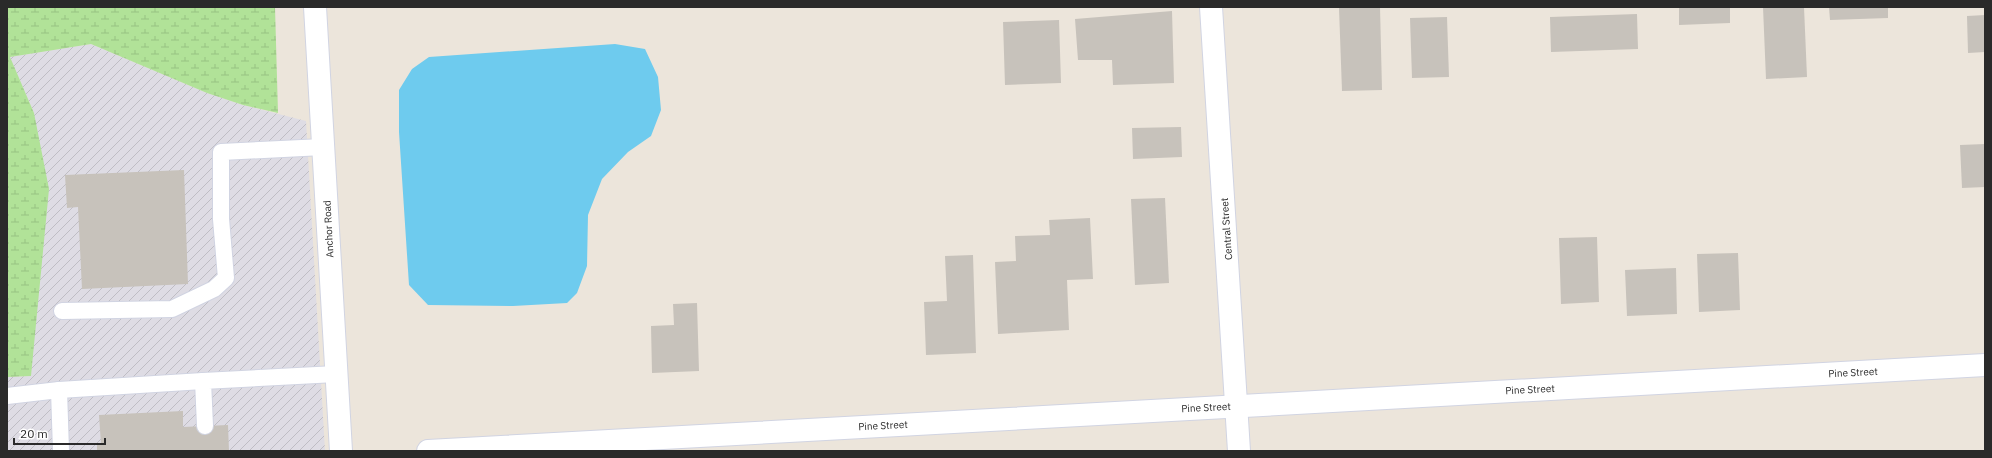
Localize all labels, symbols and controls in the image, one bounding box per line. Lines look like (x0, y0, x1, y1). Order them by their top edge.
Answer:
street label: Central Street (1218, 197, 1235, 261)
street label: Anchor Road (321, 200, 336, 258)
street label: Pine Street (1828, 365, 1879, 380)
street label: Pine Street (1505, 382, 1556, 397)
street label: Pine Street (1181, 400, 1232, 415)
street label: Pine Street (858, 418, 909, 433)
scale bar (14, 420, 105, 446)
text: 20 m (20, 426, 48, 441)

